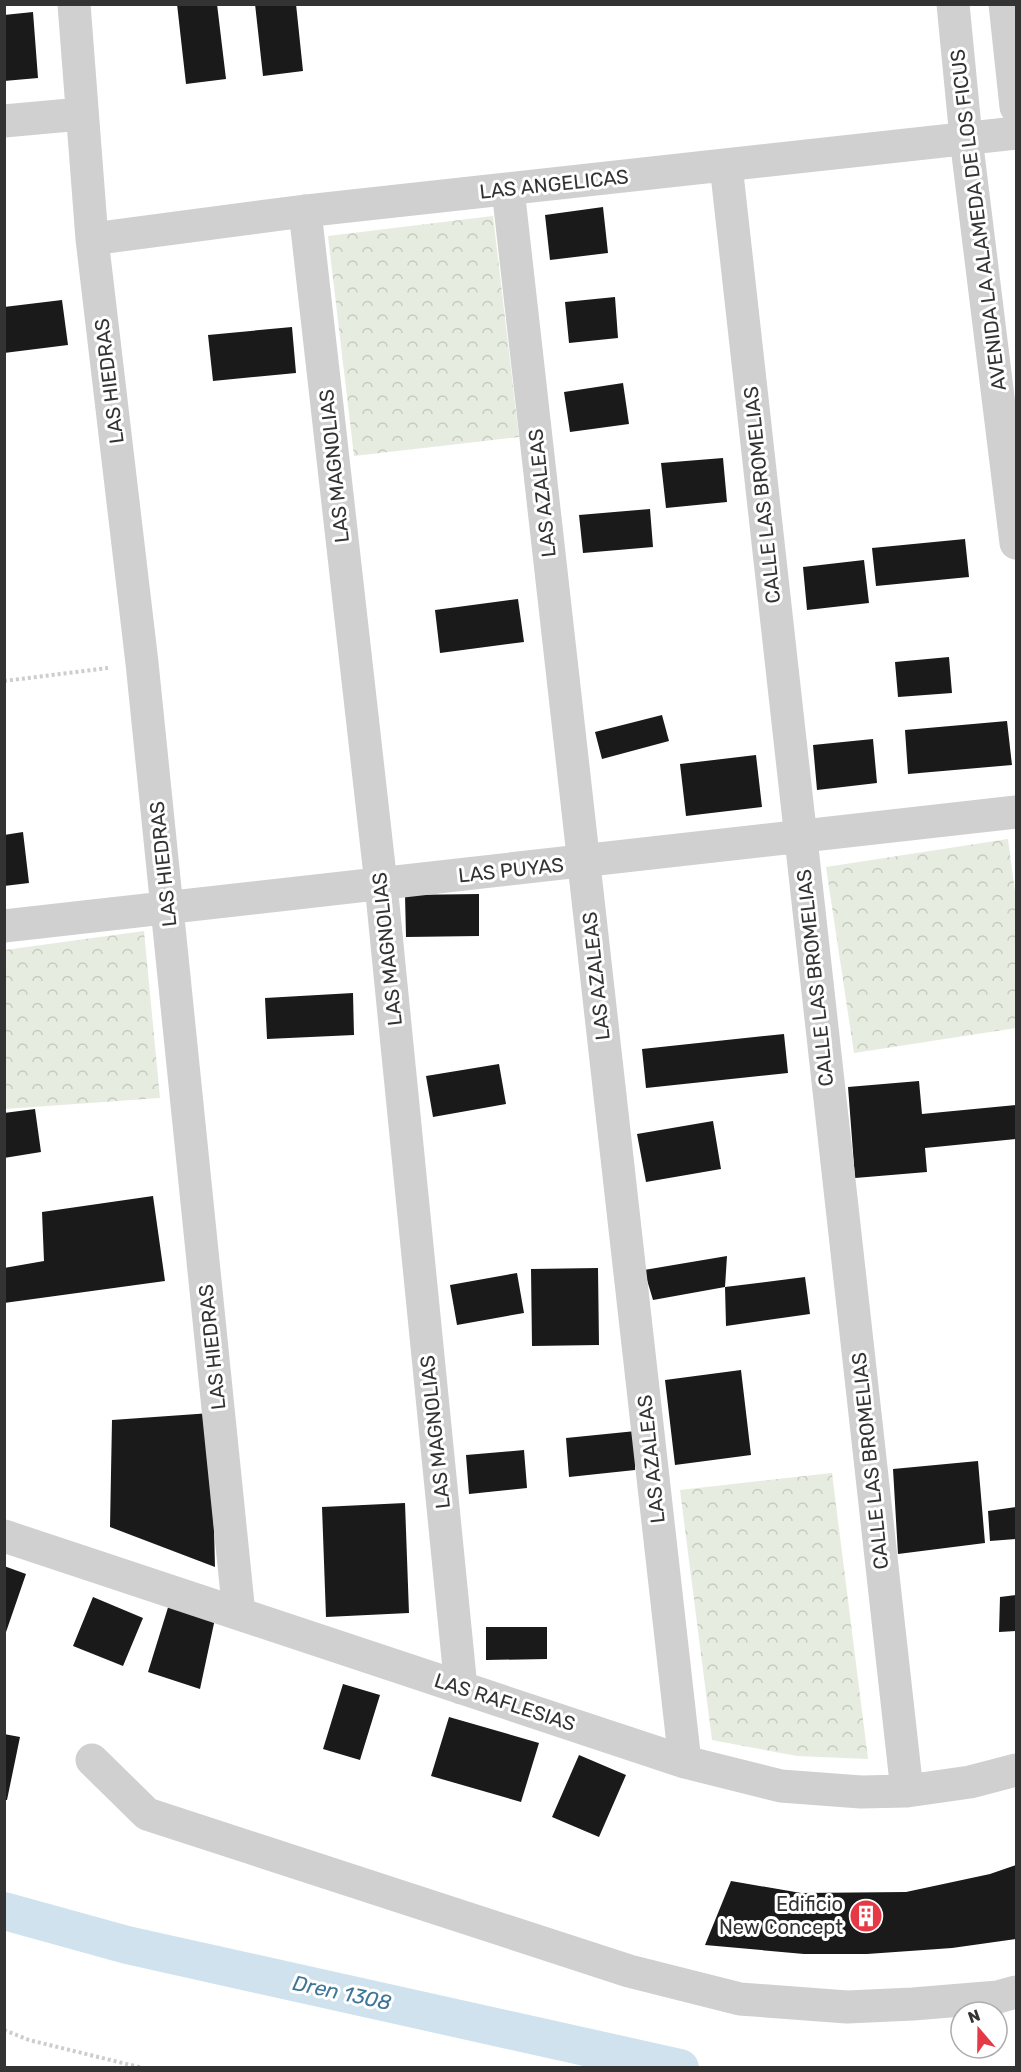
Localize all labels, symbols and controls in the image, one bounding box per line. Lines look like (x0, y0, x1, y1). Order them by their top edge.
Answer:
street label: AVENIDA LA ALAMEDA DE LOS FICUS (945, 48, 1011, 392)
street label: LAS ANGELICAS (478, 164, 630, 204)
street label: LAS HIEDRAS (89, 317, 129, 445)
street label: CALLE LAS BROMELIAS (739, 385, 785, 605)
street label: LAS MAGNOLIAS (314, 388, 354, 544)
street label: LAS AZALEAS (523, 428, 561, 558)
street label: LAS HIEDRAS (144, 800, 182, 928)
street label: LAS PUYAS (457, 853, 565, 887)
street label: CALLE LAS BROMELIAS (792, 868, 838, 1088)
street label: LAS MAGNOLIAS (367, 871, 407, 1027)
street label: LAS AZALEAS (577, 911, 615, 1041)
street label: LAS HIEDRAS (193, 1283, 231, 1411)
street label: CALLE LAS BROMELIAS (847, 1351, 893, 1571)
street label: LAS MAGNOLIAS (415, 1354, 455, 1510)
street label: LAS AZALEAS (632, 1394, 670, 1524)
street label: LAS RAFLESIAS (431, 1668, 579, 1736)
place label: Edificio New Concept (719, 1892, 843, 1939)
building icon: Edificio New Concept (848, 1898, 884, 1934)
water label: Dren 1308 (291, 1970, 394, 2015)
north arrow (949, 2000, 1009, 2060)
text: N (965, 2005, 983, 2027)

